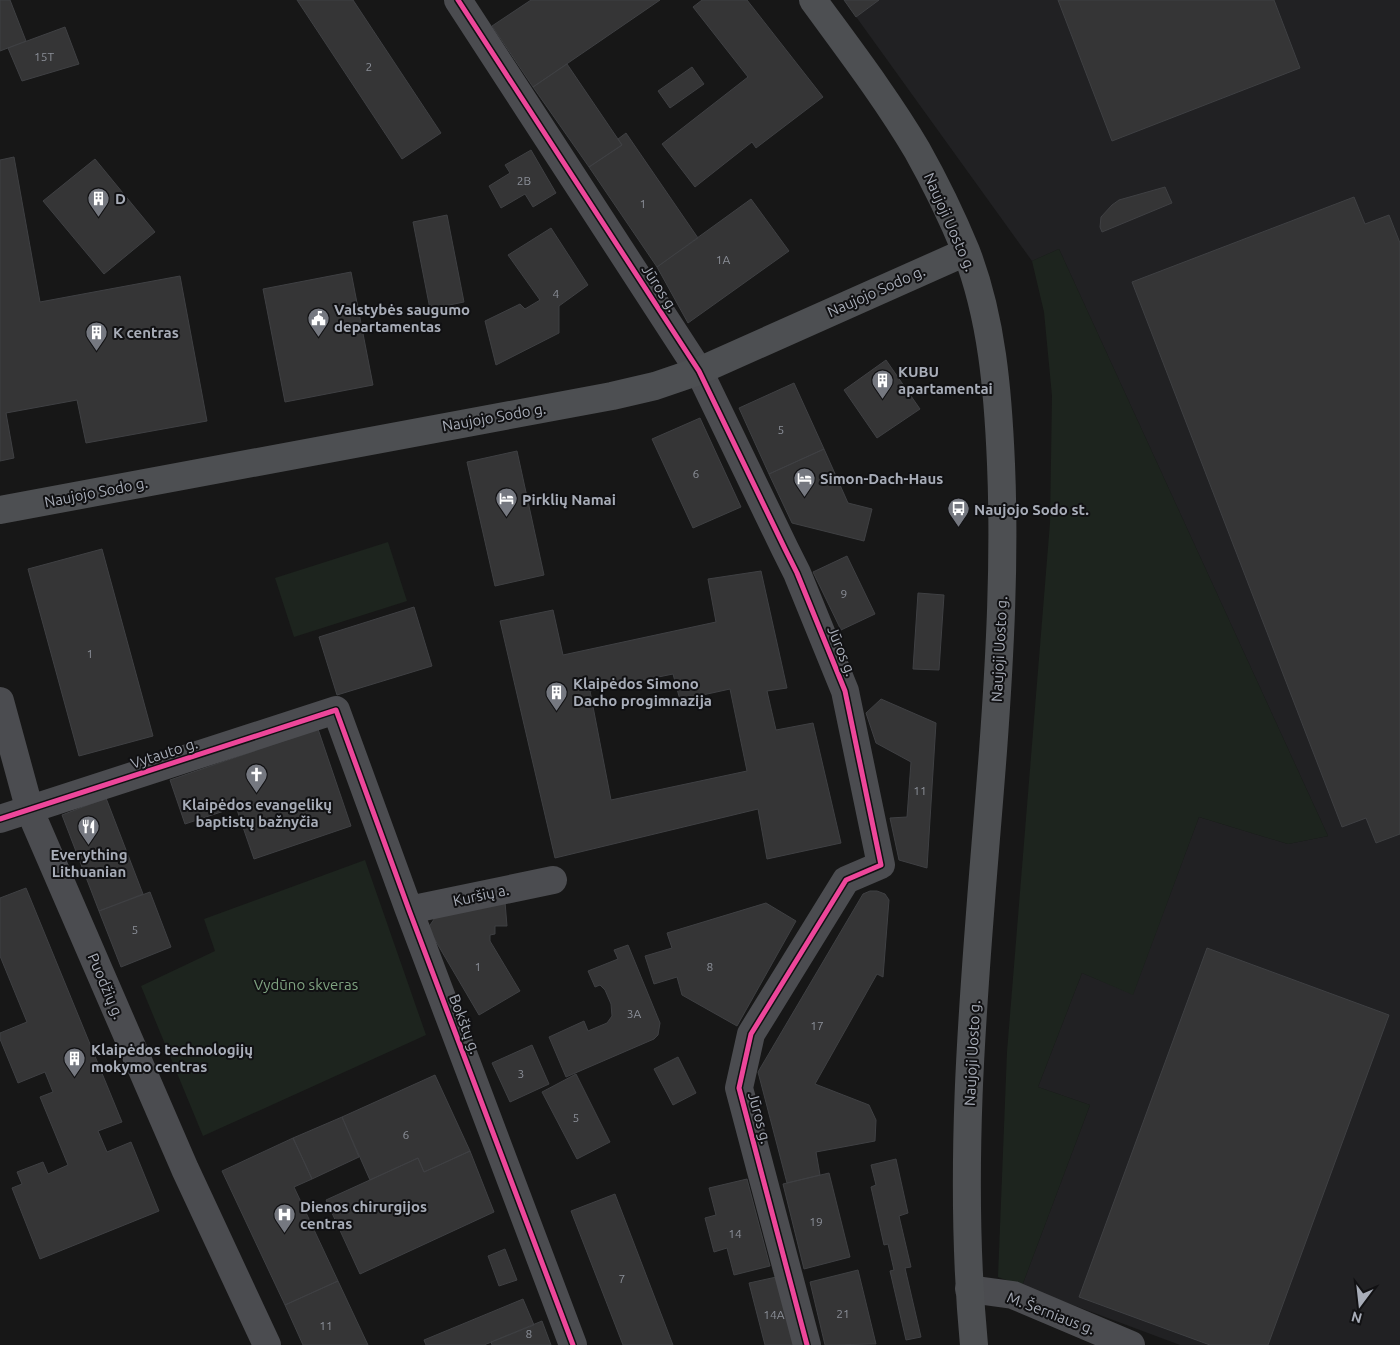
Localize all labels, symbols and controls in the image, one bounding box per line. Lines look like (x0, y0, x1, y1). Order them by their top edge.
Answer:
house number: 15T (34, 50, 54, 63)
house number: 2 (366, 60, 372, 73)
street label: Naujoji Uosto g. (921, 170, 979, 274)
house number: 2B (517, 174, 531, 187)
building icon: D (87, 186, 111, 217)
place label: D (115, 190, 126, 207)
house number: 1 (640, 197, 646, 210)
house number: 1A (716, 253, 730, 266)
street label: Jūros g. (639, 261, 681, 315)
street label: Naujojo Sodo g. (824, 262, 928, 320)
house number: 4 (553, 287, 560, 300)
place label: Valstybės saugumo departamentas (334, 301, 470, 335)
public building icon: Valstybės saugumo departamentas (306, 306, 330, 337)
building icon: K centras (85, 320, 109, 351)
place label: K centras (113, 324, 179, 341)
place label: KUBU apartamentai (898, 363, 993, 397)
building icon: KUBU apartamentai (870, 368, 894, 399)
street label: Naujojo Sodo g. (441, 399, 547, 435)
house number: 5 (778, 423, 784, 436)
hotel icon: Simon-Dach-Haus (792, 466, 816, 497)
house number: 6 (693, 467, 700, 480)
place label: Simon-Dach-Haus (820, 470, 943, 487)
street label: Naujojo Sodo g. (43, 474, 149, 510)
hotel icon: Pirklių Namai (494, 487, 518, 518)
place label: Pirklių Namai (522, 491, 616, 509)
bus stop icon: Naujojo Sodo st. (946, 497, 970, 528)
place label: Naujojo Sodo st. (974, 501, 1089, 518)
house number: 9 (841, 587, 847, 600)
street label: Naujoji Uosto g. (988, 596, 1010, 702)
street label: Jūros g. (824, 623, 860, 679)
house number: 1 (87, 647, 93, 660)
place label: Klaipėdos Simono Dacho progimnazija (573, 675, 712, 709)
building icon: Klaipėdos Simono Dacho progimnazija (545, 680, 569, 711)
street label: Vytauto g. (128, 734, 200, 772)
church icon: Klaipėdos evangelikų baptistų bažnyčia (245, 763, 269, 794)
house number: 11 (913, 784, 927, 797)
place label: Klaipėdos evangelikų baptistų bažnyčia (182, 796, 332, 831)
restaurant icon: Everything Lithuanian (77, 814, 101, 845)
place label: Everything Lithuanian (51, 846, 127, 880)
street label: Kuršių a. (451, 881, 511, 909)
house number: 5 (132, 923, 138, 936)
street label: Puodžių g. (85, 950, 127, 1022)
house number: 1 (475, 960, 481, 973)
house number: 8 (707, 960, 714, 973)
park label: Vydūno skveras (254, 976, 358, 993)
street label: Bokštų g. (446, 992, 484, 1056)
street label: Naujoji Uosto g. (961, 1000, 983, 1106)
house number: 3A (627, 1007, 641, 1020)
house number: 17 (810, 1019, 824, 1032)
place label: Klaipėdos technologijų mokymo centras (91, 1041, 253, 1075)
building icon: Klaipėdos technologijų mokymo centras (63, 1046, 87, 1077)
house number: 3 (518, 1067, 524, 1080)
street label: Jūros g. (745, 1090, 775, 1146)
house number: 5 (573, 1111, 579, 1124)
house number: 6 (403, 1128, 410, 1141)
place label: Dienos chirurgijos centras (300, 1198, 427, 1232)
hospital icon: Dienos chirurgijos centras (272, 1203, 296, 1234)
house number: 19 (809, 1215, 823, 1228)
house number: 14 (728, 1227, 742, 1240)
house number: 7 (619, 1272, 625, 1285)
north arrow (1335, 1280, 1385, 1330)
street label: M. Šerniaus g. (1005, 1288, 1097, 1338)
house number: 21 (836, 1307, 850, 1320)
house number: 14A (763, 1308, 785, 1321)
text: N (1350, 1308, 1364, 1327)
house number: 11 (319, 1319, 333, 1332)
house number: 8 (526, 1327, 533, 1340)

